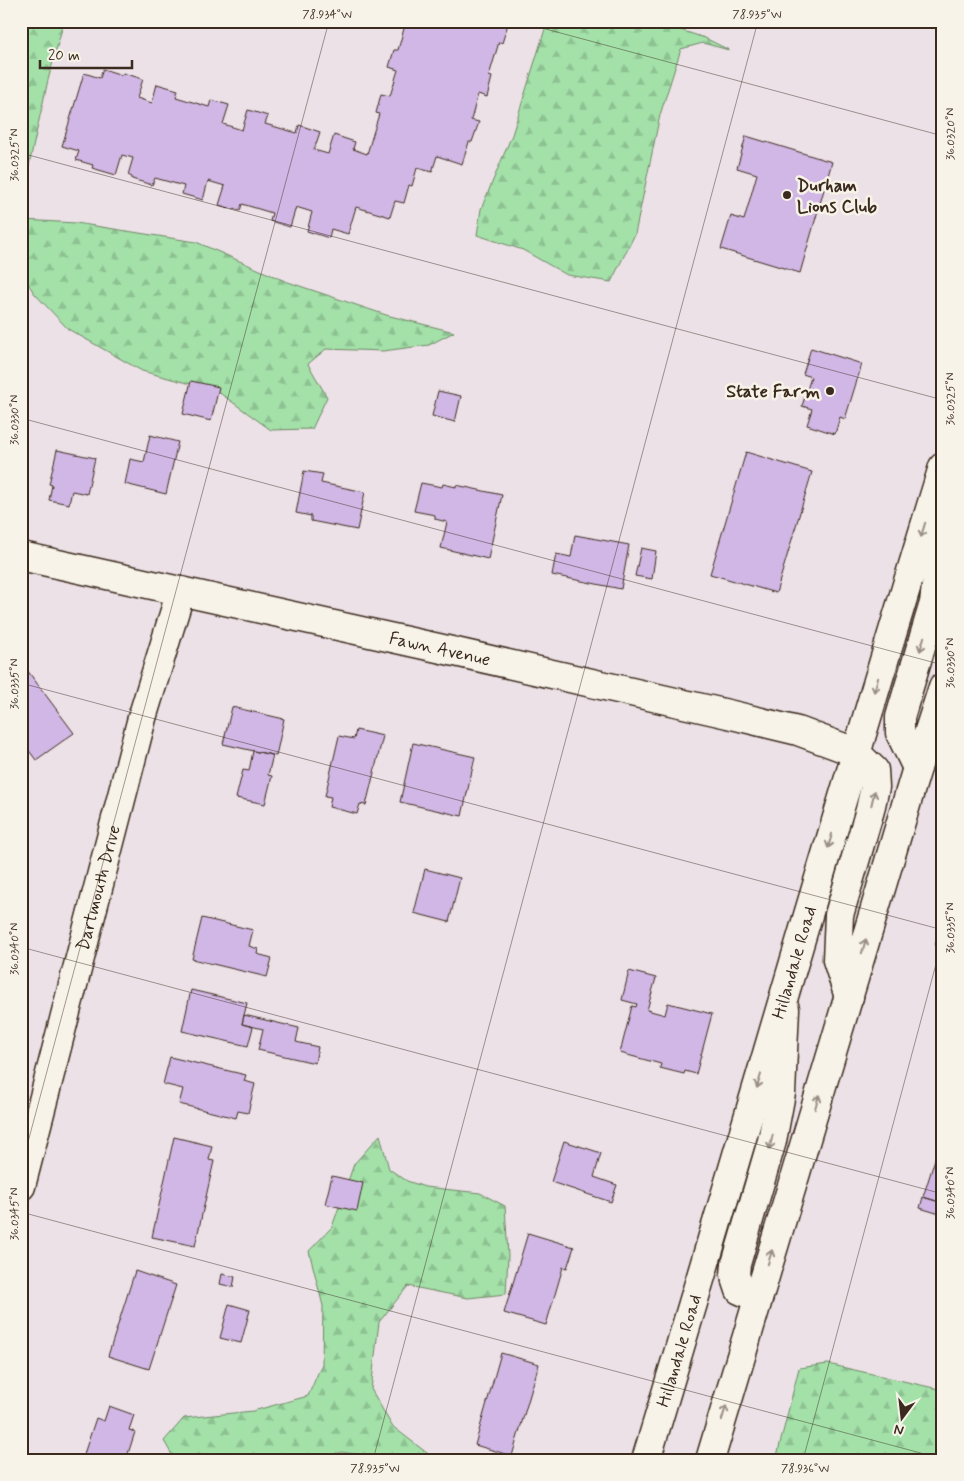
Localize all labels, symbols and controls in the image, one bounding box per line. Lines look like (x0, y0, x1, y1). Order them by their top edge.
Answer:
text: 78.934°W (302, 7, 352, 23)
text: 78.935°W (732, 7, 782, 23)
scale bar (40, 38, 132, 70)
text: 20 m (48, 46, 80, 66)
text: 36.0320°N (943, 108, 959, 160)
text: 36.0325°N (7, 128, 23, 182)
place label: Durham Lions Club (797, 174, 877, 219)
marker: Durham Lions Club (781, 189, 793, 201)
text: 36.0325°N (943, 372, 959, 426)
place label: State Farm (726, 380, 820, 404)
marker: State Farm (824, 385, 836, 397)
text: 36.0330°N (7, 395, 23, 445)
one-way arrow (918, 522, 928, 538)
street label: Fawn Avenue (387, 627, 493, 673)
one-way arrow (916, 635, 926, 651)
text: 36.0330°N (943, 638, 959, 688)
text: 36.0335°N (7, 659, 23, 709)
one-way arrow (870, 677, 880, 693)
one-way arrow (869, 790, 878, 806)
street label: Dartmouth Drive (71, 823, 127, 953)
one-way arrow (824, 833, 834, 849)
text: 36.0335°N (943, 903, 959, 953)
street label: Hillandale Road (767, 904, 823, 1022)
text: 36.0340°N (7, 923, 23, 975)
one-way arrow (859, 938, 869, 954)
one-way arrow (754, 1073, 764, 1089)
one-way arrow (813, 1094, 823, 1110)
one-way arrow (766, 1134, 775, 1150)
text: 36.0340°N (943, 1167, 959, 1219)
text: 36.0345°N (7, 1188, 23, 1240)
one-way arrow (766, 1250, 776, 1266)
street label: Hillandale Road (652, 1292, 708, 1410)
north arrow (876, 1394, 926, 1444)
one-way arrow (719, 1405, 729, 1421)
text: N (892, 1420, 906, 1439)
text: 78.935°W (350, 1461, 400, 1477)
text: 78.936°W (781, 1461, 829, 1477)

